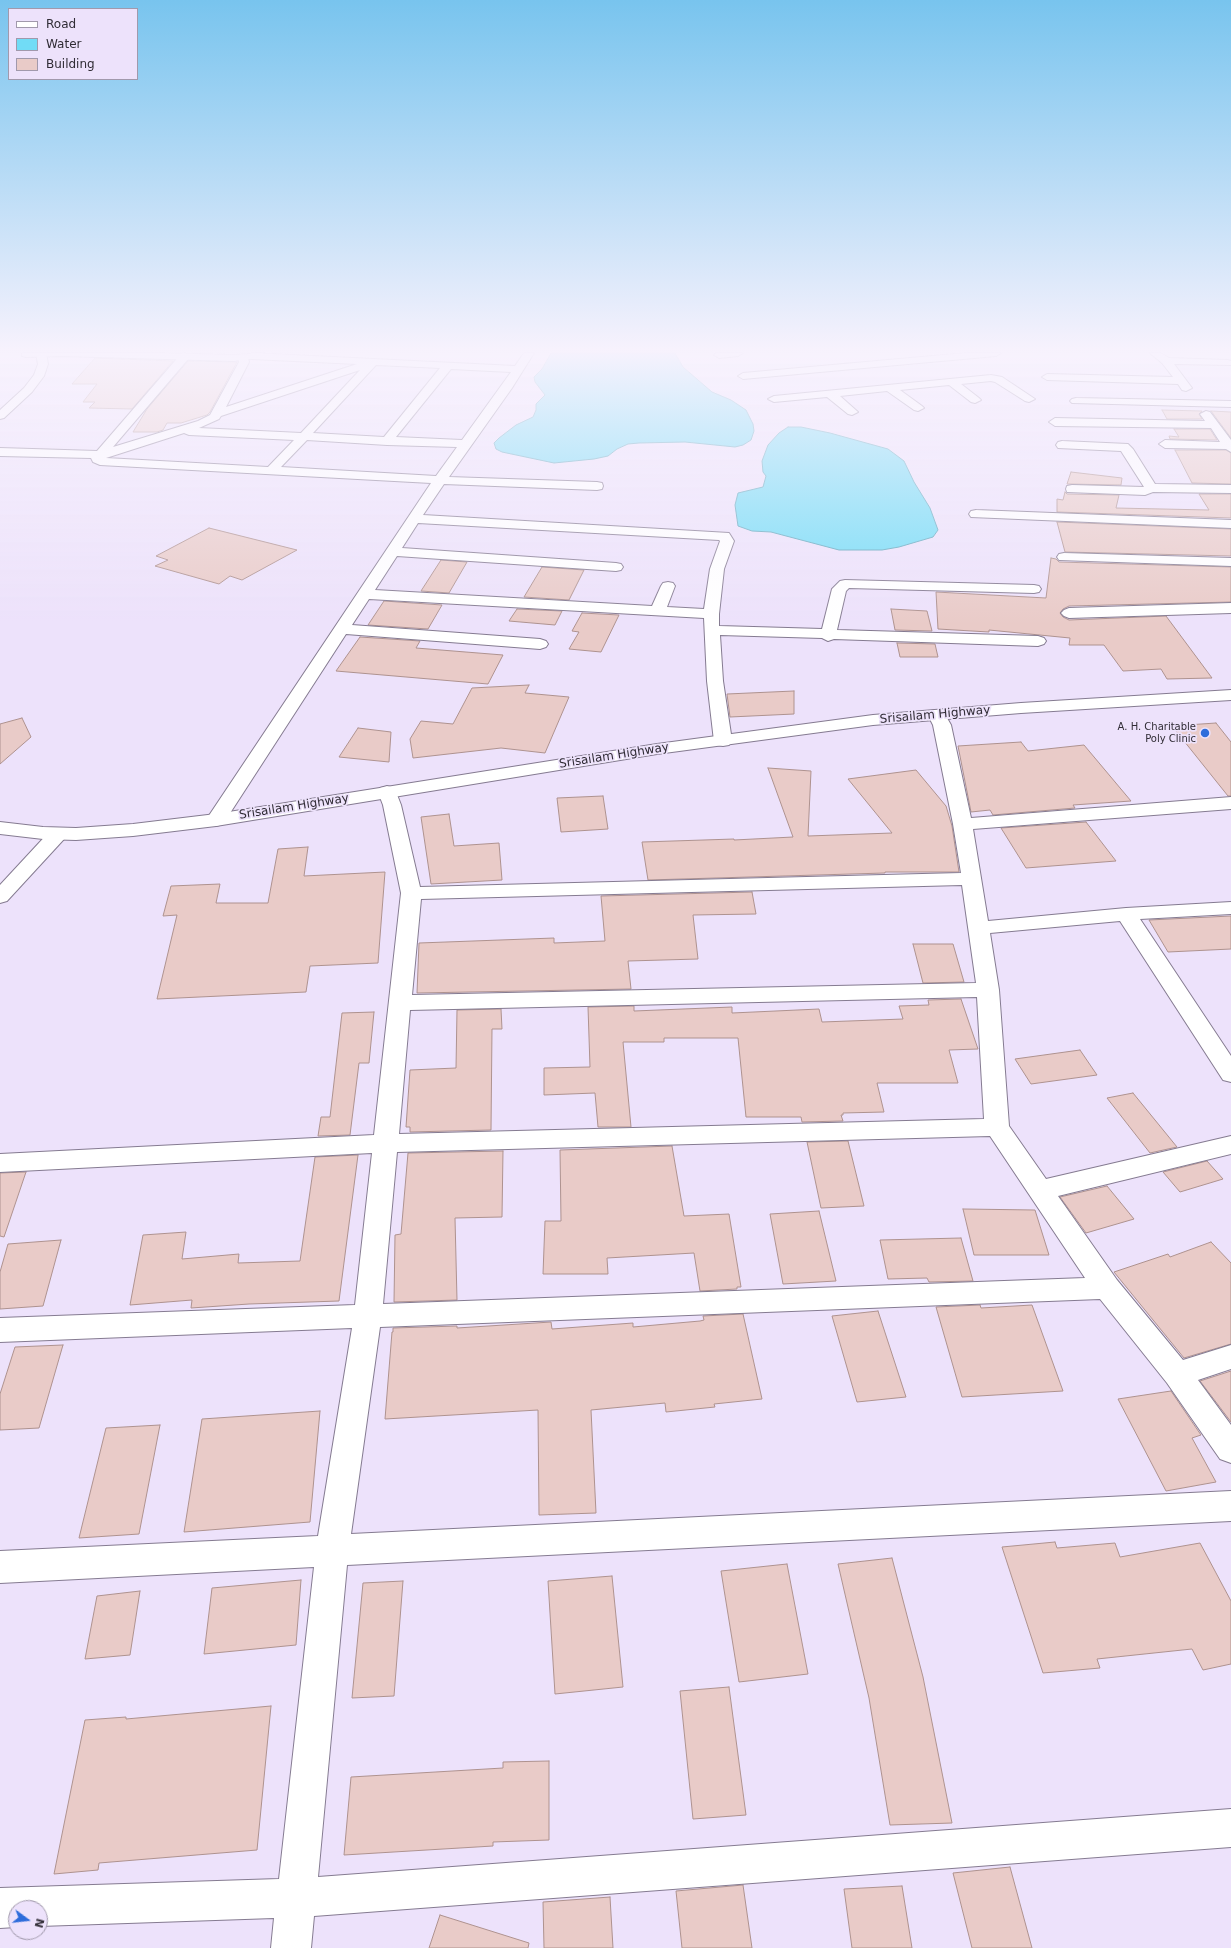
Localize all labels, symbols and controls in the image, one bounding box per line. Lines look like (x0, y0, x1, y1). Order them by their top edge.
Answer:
legend (8, 8, 138, 80)
text: Road (46, 17, 76, 31)
text: Water (46, 37, 81, 51)
text: Building (46, 57, 95, 71)
street label: Srisailam Highway (879, 703, 991, 727)
place label: A. H. Charitable Poly Clinic (1118, 721, 1196, 744)
marker: A. H. Charitable Poly Clinic (1199, 727, 1211, 739)
street label: Srisailam Highway (558, 740, 670, 772)
street label: Srisailam Highway (238, 791, 350, 823)
north arrow (8, 1900, 48, 1940)
text: N (32, 1917, 47, 1929)

